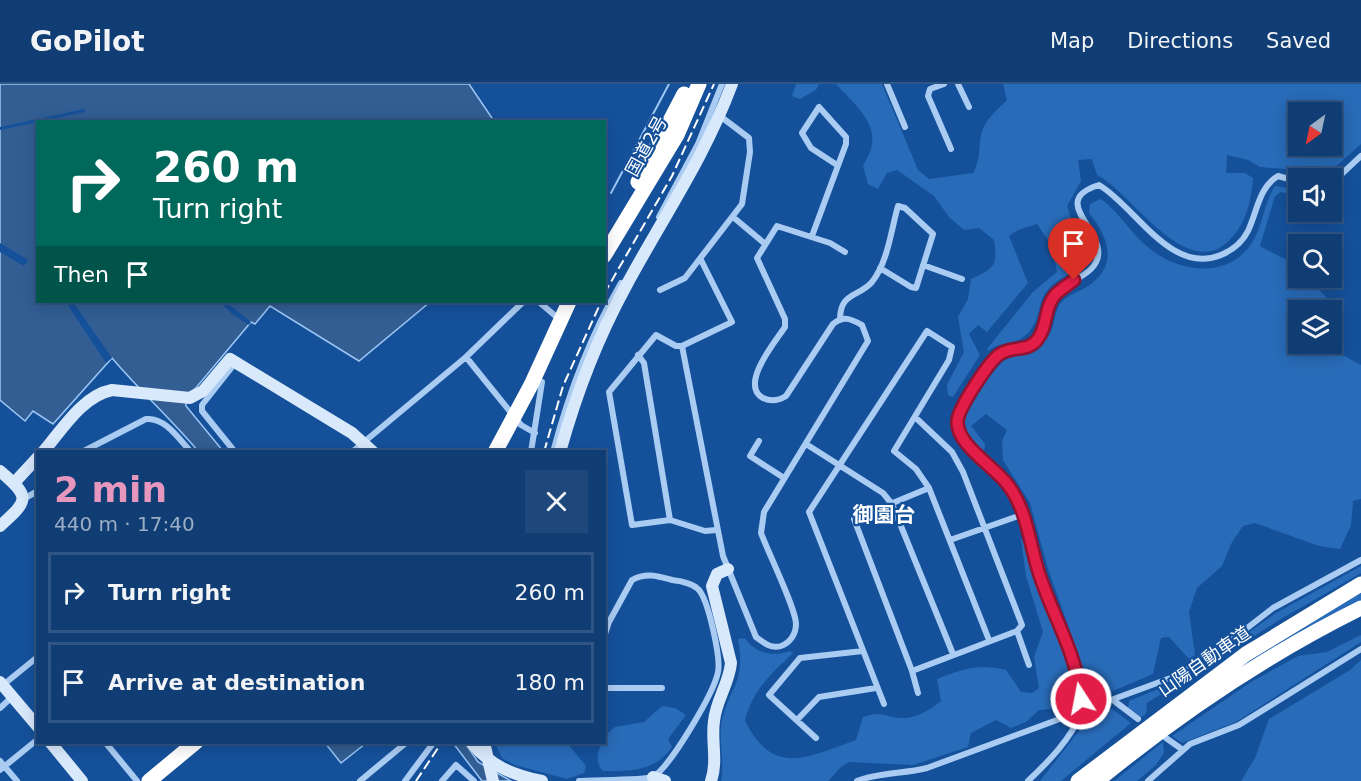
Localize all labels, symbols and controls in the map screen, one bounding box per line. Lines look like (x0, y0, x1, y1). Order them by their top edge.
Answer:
text: GoPilot (30, 25, 145, 58)
text: Map (1050, 29, 1094, 53)
text: Directions (1127, 29, 1233, 53)
text: Saved (1266, 29, 1331, 53)
north arrow (1288, 102, 1342, 156)
map controls (1288, 102, 1342, 354)
street label: 国道2号 (621, 112, 671, 180)
text: 260 m (153, 143, 299, 192)
icon: right (54, 144, 132, 222)
button: sound (1288, 168, 1342, 222)
text: Turn right (153, 193, 282, 224)
pin (1048, 218, 1099, 280)
icon: arrive (1057, 227, 1090, 260)
button: search (1288, 234, 1342, 288)
icon: arrive (121, 258, 154, 291)
text: Then (54, 262, 109, 287)
button: layers (1288, 300, 1342, 354)
text: 2 min (54, 469, 167, 510)
button: close (525, 470, 588, 533)
district label: 御園台 (853, 503, 916, 527)
text: 440 m · 17:40 (54, 512, 195, 536)
icon: right (57, 576, 90, 609)
text: Turn right (108, 580, 231, 605)
text: 260 m (515, 580, 585, 605)
street label: 山陽自動車道 (1154, 621, 1254, 701)
icon: arrive (57, 666, 90, 699)
position arrow (1049, 667, 1113, 731)
text: Arrive at destination (108, 670, 365, 695)
text: 180 m (515, 670, 585, 695)

